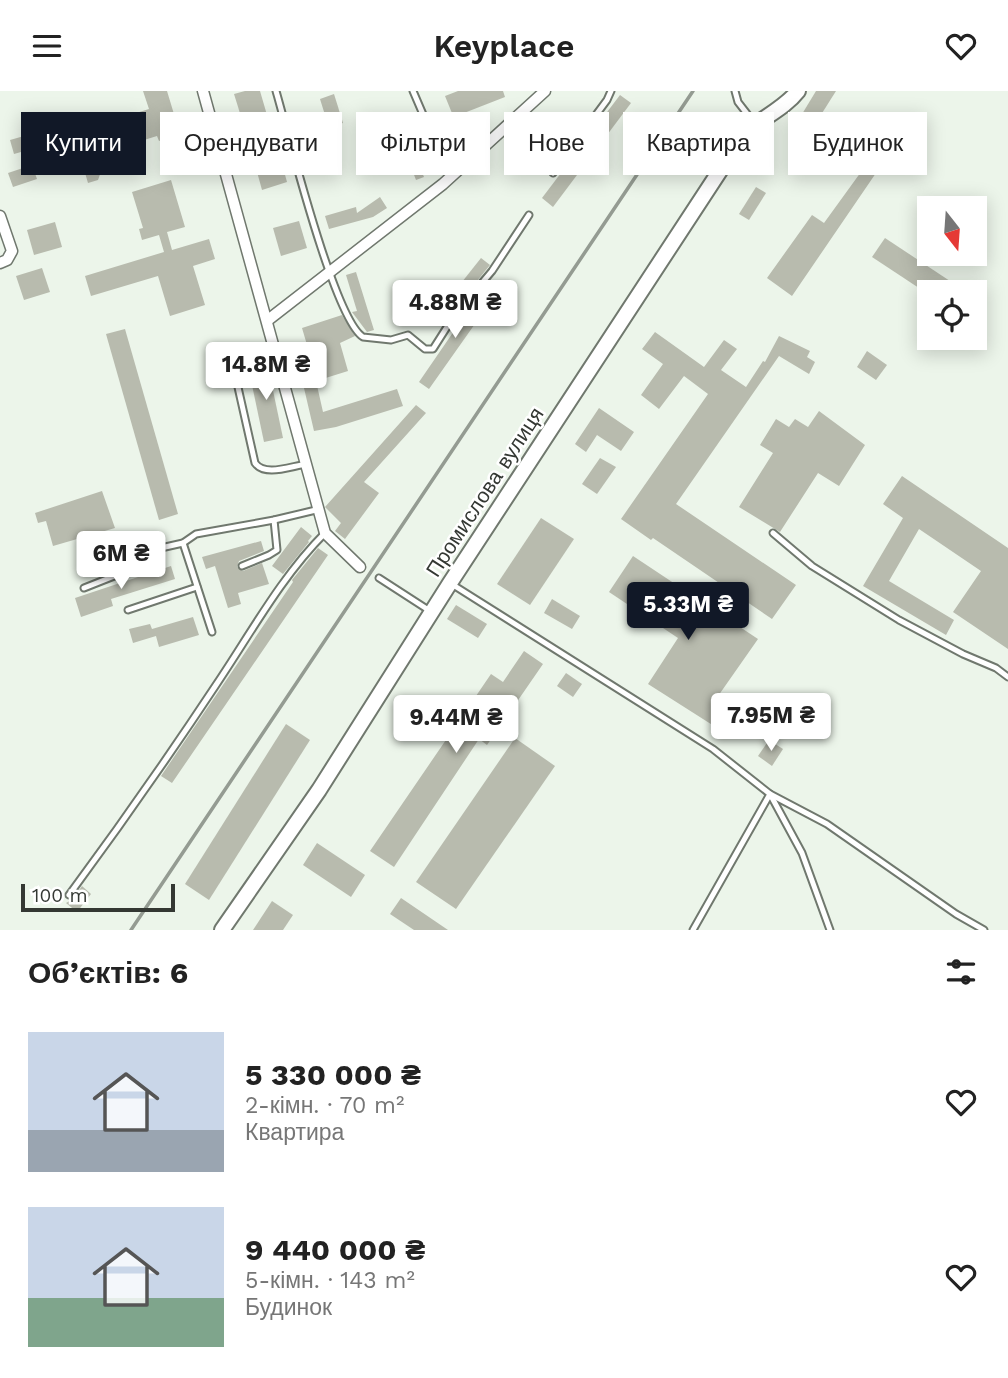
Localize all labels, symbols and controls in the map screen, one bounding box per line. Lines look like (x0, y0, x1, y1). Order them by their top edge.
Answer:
icon: menu (28, 27, 66, 65)
text: Keyplace (433, 27, 575, 65)
icon: heart (942, 27, 980, 65)
chip: Купити (21, 112, 146, 175)
chip: Орендувати (160, 112, 342, 175)
chip: Фільтри (356, 112, 490, 175)
chip: Нове (504, 112, 609, 175)
chip: Квартира (623, 112, 774, 175)
chip: Будинок (788, 112, 927, 175)
north arrow (917, 196, 987, 266)
map controls (917, 196, 987, 350)
button: locate (917, 280, 987, 350)
pin: 4.88M ₴ (390, 281, 520, 340)
text: 4.88M ₴ (408, 289, 502, 316)
pin: 14.8M ₴ (201, 343, 331, 402)
text: 14.8M ₴ (222, 351, 310, 378)
street label: Промислова вулиця (420, 402, 549, 581)
pin: 6M ₴ (80, 531, 162, 591)
text: 6M ₴ (92, 540, 150, 567)
pin: 5.33M ₴ (623, 582, 753, 642)
text: 5.33M ₴ (643, 591, 733, 618)
pin: 7.95M ₴ (706, 693, 836, 753)
pin: 9.44M ₴ (391, 695, 521, 755)
text: 7.95M ₴ (727, 702, 815, 729)
text: 9.44M ₴ (409, 704, 503, 731)
scale bar (21, 881, 175, 913)
text: 100 m (32, 884, 88, 907)
icon: filters (942, 953, 980, 991)
text: Об’єктів: 6 (28, 955, 188, 990)
text: 5 330 000 ₴ (245, 1057, 421, 1092)
icon: home (84, 1060, 168, 1144)
icon: heart (942, 1083, 980, 1121)
text: 2-кімн. · 70 m² (245, 1092, 404, 1119)
text: Квартира (245, 1119, 344, 1146)
text: 9 440 000 ₴ (245, 1232, 425, 1267)
icon: home (84, 1235, 168, 1319)
icon: heart (942, 1258, 980, 1296)
text: 5-кімн. · 143 m² (245, 1267, 415, 1294)
text: Будинок (245, 1294, 332, 1321)

